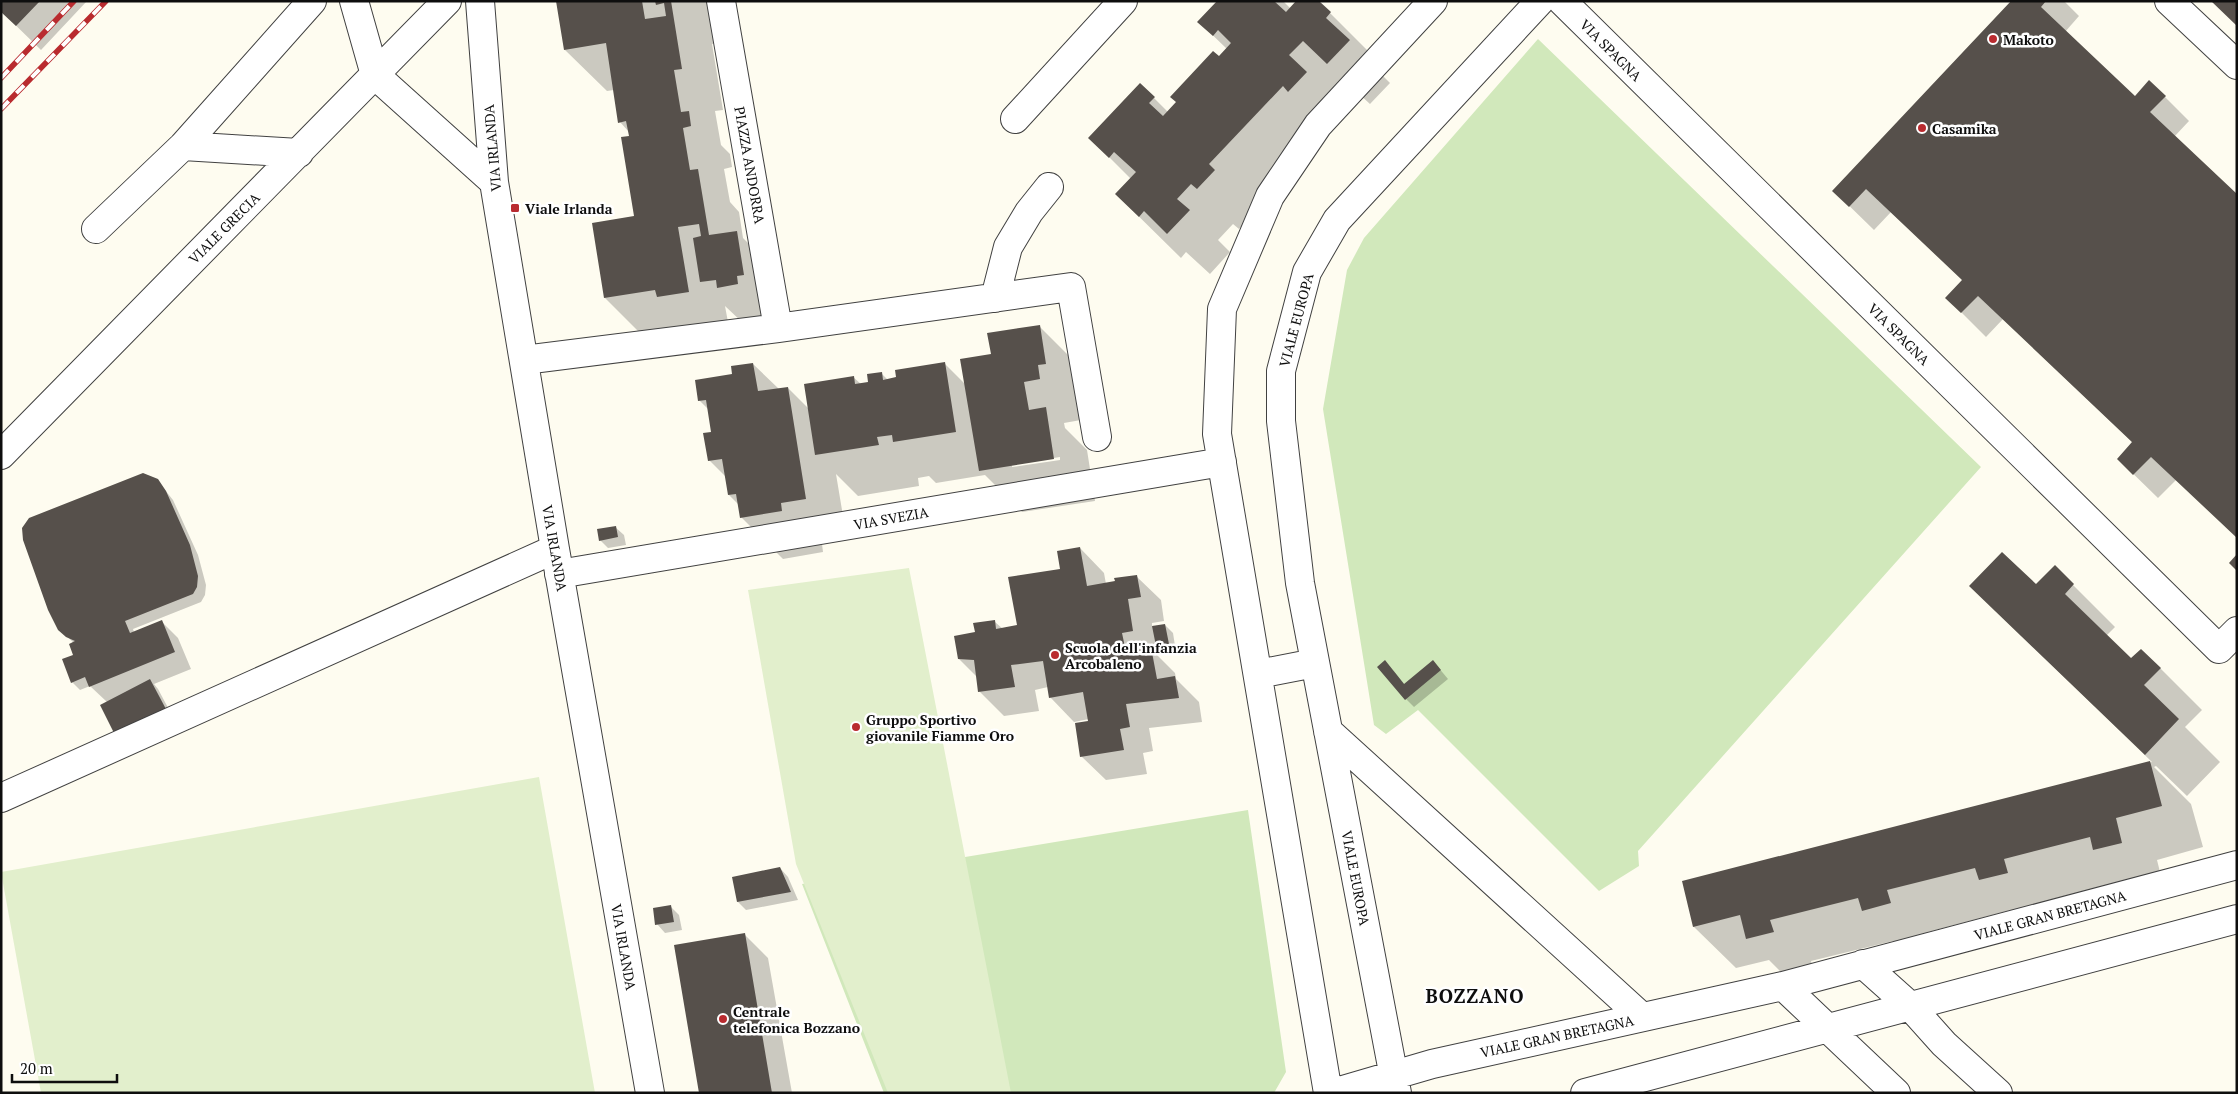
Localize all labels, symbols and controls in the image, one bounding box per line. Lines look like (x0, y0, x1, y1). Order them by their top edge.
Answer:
street label: VIA SPAGNA (1576, 15, 1646, 85)
place label: Makoto (2003, 30, 2054, 49)
marker: Makoto (1987, 33, 1999, 45)
street label: VIA IRLANDA (479, 103, 505, 192)
street label: PIAZZA ANDORRA (730, 105, 770, 226)
place label: Casamika (1932, 119, 1997, 138)
marker: Casamika (1916, 122, 1928, 134)
street label: VIALE GRECIA (184, 188, 264, 268)
place label: Viale Irlanda (525, 199, 613, 218)
marker: Viale Irlanda (509, 202, 521, 214)
street label: VIALE EUROPA (1274, 270, 1318, 369)
street label: VIA SPAGNA (1864, 299, 1934, 369)
street label: VIA SVEZIA (852, 502, 930, 534)
street label: VIA IRLANDA (538, 503, 572, 593)
place label: Scuola dell'infanzia Arcobaleno (1065, 638, 1197, 673)
marker: Scuola dell'infanzia Arcobaleno (1049, 649, 1061, 661)
place label: Gruppo Sportivo giovanile Fiamme Oro (866, 710, 1014, 745)
marker: Gruppo Sportivo giovanile Fiamme Oro (850, 721, 862, 733)
street label: VIALE EUROPA (1337, 829, 1375, 928)
street label: VIALE GRAN BRETAGNA (1972, 885, 2128, 944)
street label: VIA IRLANDA (607, 902, 641, 992)
district label: BOZZANO (1425, 983, 1525, 1008)
place label: Centrale telefonica Bozzano (733, 1002, 860, 1037)
street label: VIALE GRAN BRETAGNA (1478, 1010, 1636, 1062)
marker: Centrale telefonica Bozzano (717, 1013, 729, 1025)
scale bar (12, 1052, 118, 1084)
text: 20 m (20, 1058, 53, 1078)

